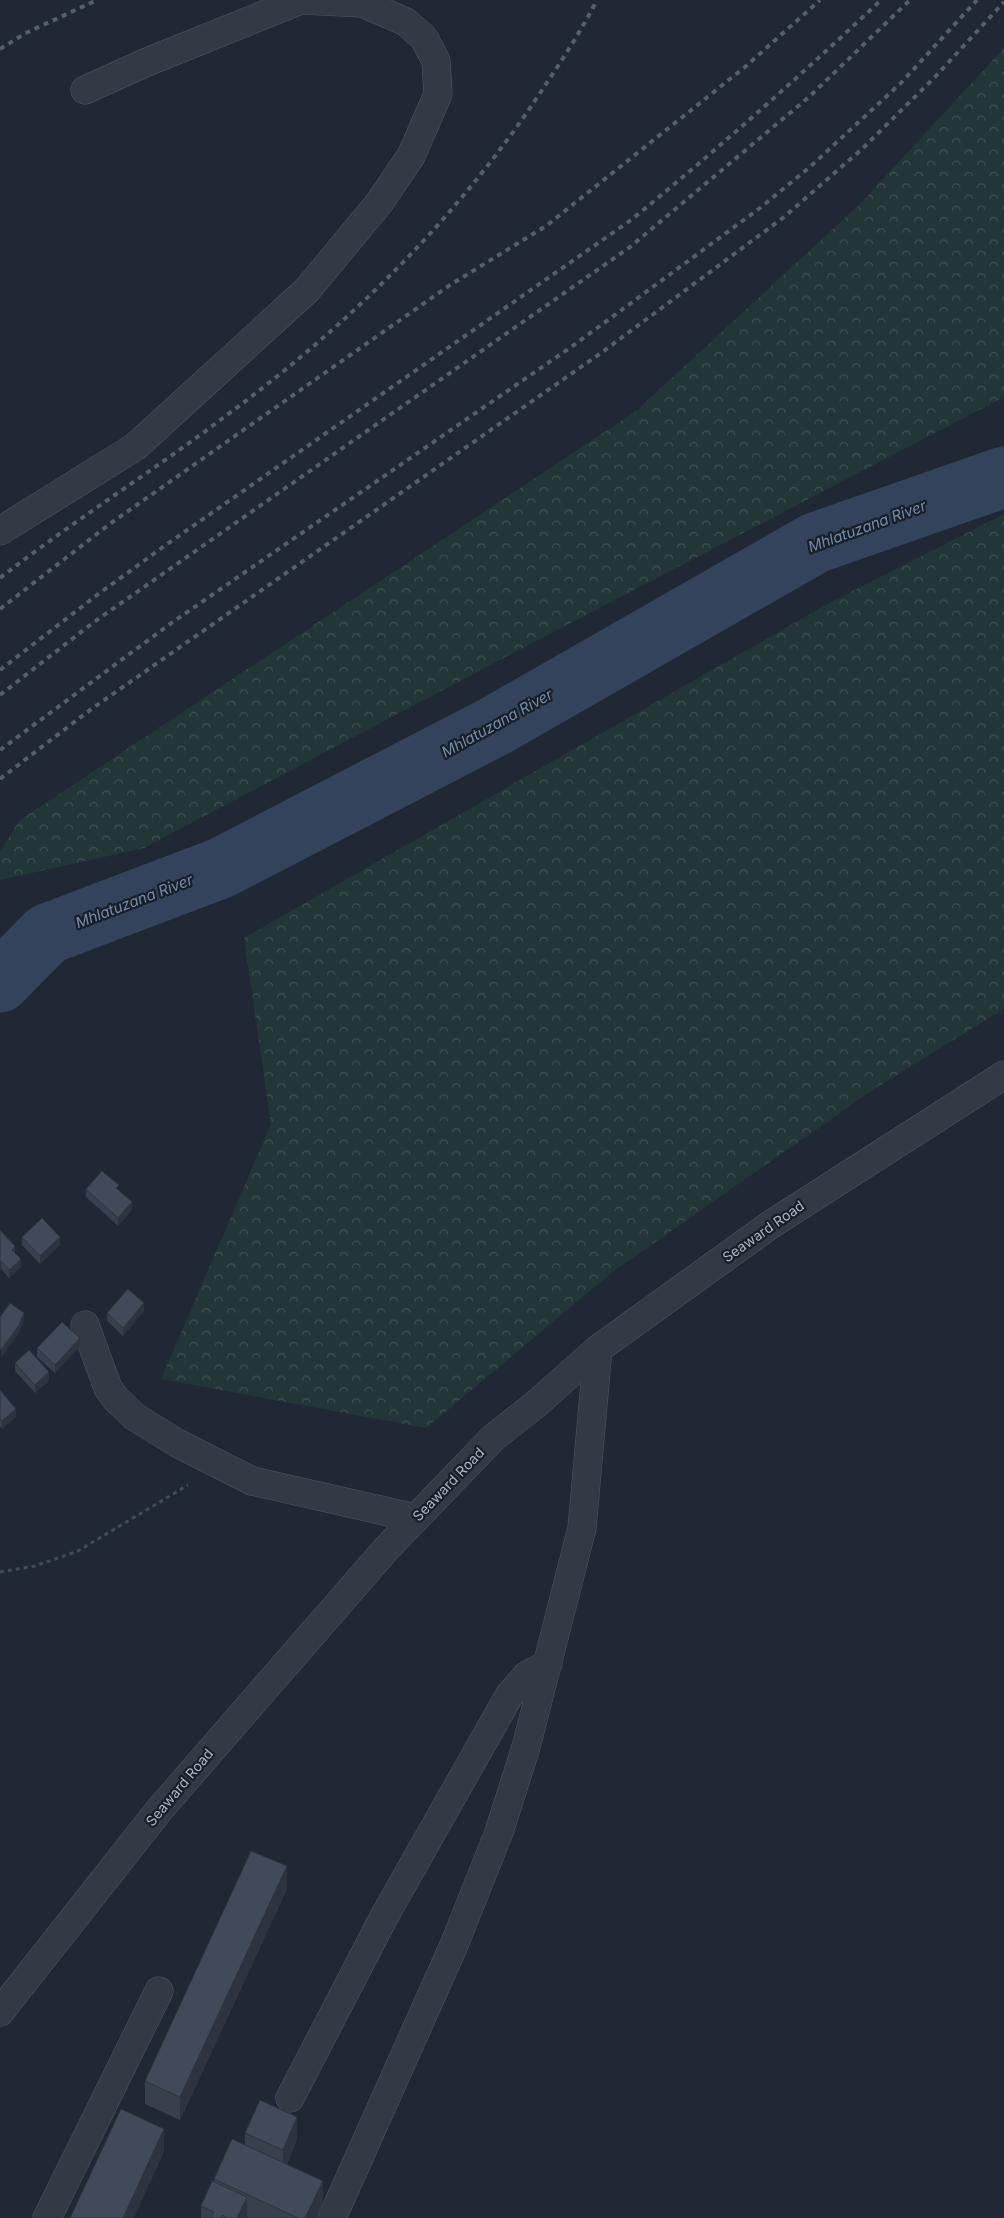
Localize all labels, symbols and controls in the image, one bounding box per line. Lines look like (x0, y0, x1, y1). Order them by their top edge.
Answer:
water label: Mhlatuzana River (805, 496, 929, 556)
water label: Mhlatuzana River (438, 684, 556, 761)
water label: Mhlatuzana River (73, 870, 196, 932)
street label: Seaward Road (719, 1197, 807, 1265)
street label: Seaward Road (409, 1444, 487, 1524)
street label: Seaward Road (142, 1745, 216, 1829)

